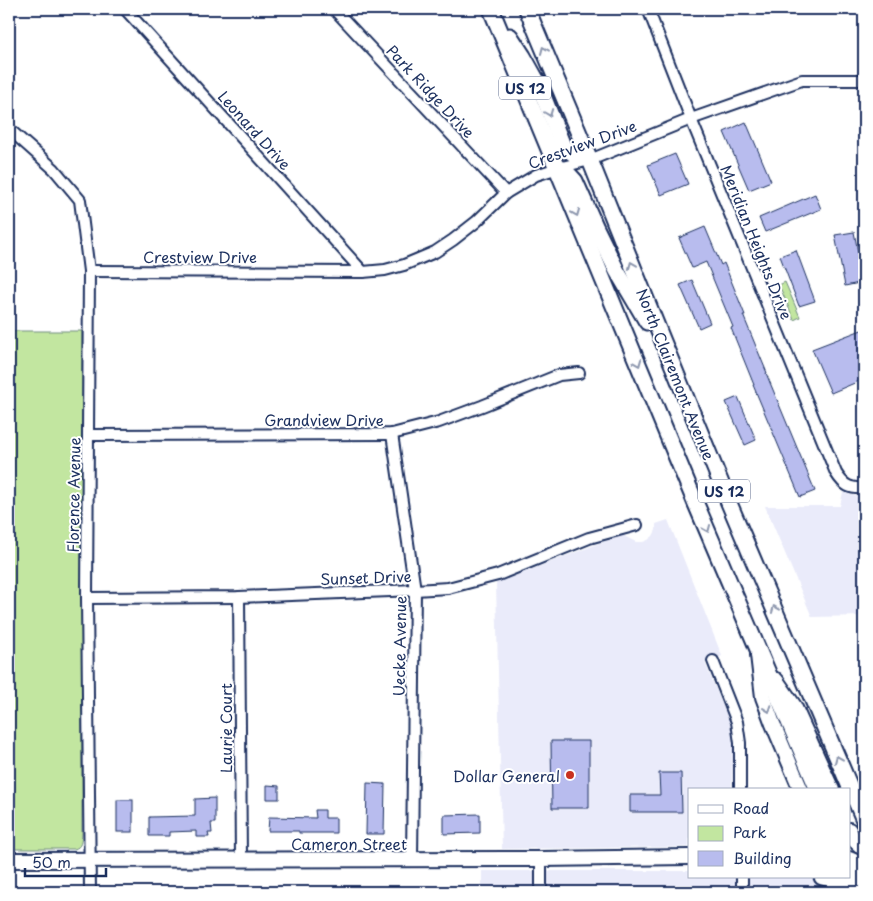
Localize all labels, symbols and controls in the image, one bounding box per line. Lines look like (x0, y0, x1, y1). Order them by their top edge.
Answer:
street label: Park Ridge Drive (382, 39, 480, 143)
one-way arrow (540, 46, 551, 55)
road number: US 12 (499, 76, 551, 100)
street label: Leonard Drive (213, 85, 297, 175)
one-way arrow (543, 108, 553, 117)
street label: Crestview Drive (524, 114, 640, 174)
street label: Meridian Heights Drive (715, 161, 799, 323)
one-way arrow (570, 208, 581, 217)
street label: Crestview Drive (143, 245, 257, 268)
one-way arrow (628, 261, 638, 270)
street label: North Clairemont Avenue (631, 285, 721, 463)
one-way arrow (632, 358, 643, 367)
street label: Grandview Drive (264, 408, 384, 431)
street label: Florence Avenue (60, 437, 86, 553)
road number: US 12 (698, 480, 750, 502)
one-way arrow (701, 524, 712, 533)
street label: Sunset Drive (320, 564, 412, 590)
street label: Uecke Avenue (387, 595, 411, 697)
one-way arrow (770, 605, 781, 614)
street label: Laurie Court (214, 683, 237, 773)
one-way arrow (762, 704, 772, 713)
one-way arrow (834, 755, 845, 764)
place label: Dollar General (453, 764, 560, 787)
marker: Dollar General (564, 769, 576, 781)
legend (688, 788, 850, 878)
text: Road (733, 796, 769, 819)
text: Park (733, 820, 767, 843)
street label: Cameron Street (291, 832, 407, 855)
scale bar (25, 846, 106, 878)
text: Building (733, 846, 792, 869)
text: 50 m (32, 850, 71, 873)

